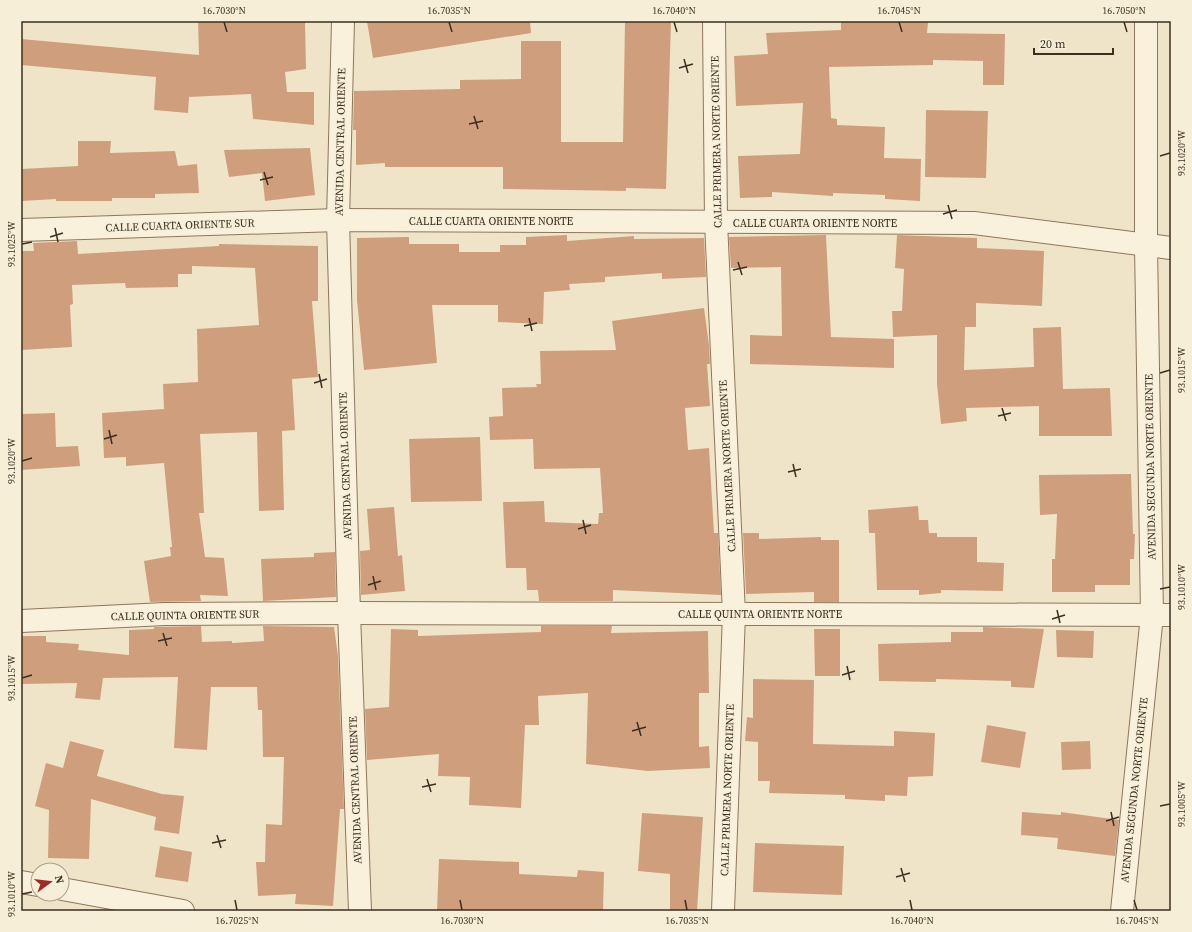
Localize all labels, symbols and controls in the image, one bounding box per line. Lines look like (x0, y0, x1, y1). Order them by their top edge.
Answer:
text: 16.7030°N (202, 4, 246, 17)
text: 16.7035°N (427, 4, 471, 17)
text: 16.7040°N (652, 4, 696, 17)
text: 16.7045°N (877, 4, 921, 17)
text: 16.7050°N (1102, 4, 1146, 17)
scale bar (1034, 30, 1113, 56)
text: 20 m (1040, 36, 1066, 52)
street label: CALLE PRIMERA NORTE ORIENTE (707, 55, 726, 228)
street label: AVENIDA CENTRAL ORIENTE (332, 68, 349, 216)
text: 93.1020°W (1175, 130, 1188, 176)
street label: CALLE CUARTA ORIENTE NORTE (409, 214, 574, 229)
street label: CALLE CUARTA ORIENTE SUR (105, 215, 255, 236)
street label: CALLE CUARTA ORIENTE NORTE (733, 216, 898, 231)
text: 93.1025°W (5, 221, 18, 267)
text: 93.1015°W (1175, 347, 1188, 393)
street label: AVENIDA SEGUNDA NORTE ORIENTE (1141, 373, 1160, 560)
street label: CALLE PRIMERA NORTE ORIENTE (715, 379, 739, 552)
street label: AVENIDA CENTRAL ORIENTE (335, 392, 356, 540)
text: 93.1020°W (5, 438, 18, 484)
text: 93.1010°W (1175, 564, 1188, 610)
street label: CALLE QUINTA ORIENTE SUR (110, 607, 260, 624)
street label: CALLE QUINTA ORIENTE NORTE (678, 607, 842, 622)
text: 93.1015°W (5, 655, 18, 701)
street label: AVENIDA SEGUNDA NORTE ORIENTE (1117, 696, 1152, 883)
street label: CALLE PRIMERA NORTE ORIENTE (717, 703, 738, 876)
street label: AVENIDA CENTRAL ORIENTE (345, 716, 366, 864)
text: 93.1005°W (1175, 781, 1188, 827)
north arrow (30, 862, 70, 902)
text: 93.1010°W (5, 871, 18, 917)
text: N (51, 874, 67, 885)
text: 16.7025°N (215, 914, 259, 927)
text: 16.7030°N (440, 914, 484, 927)
text: 16.7035°N (665, 914, 709, 927)
text: 16.7040°N (890, 914, 934, 927)
text: 16.7045°N (1115, 914, 1159, 927)

